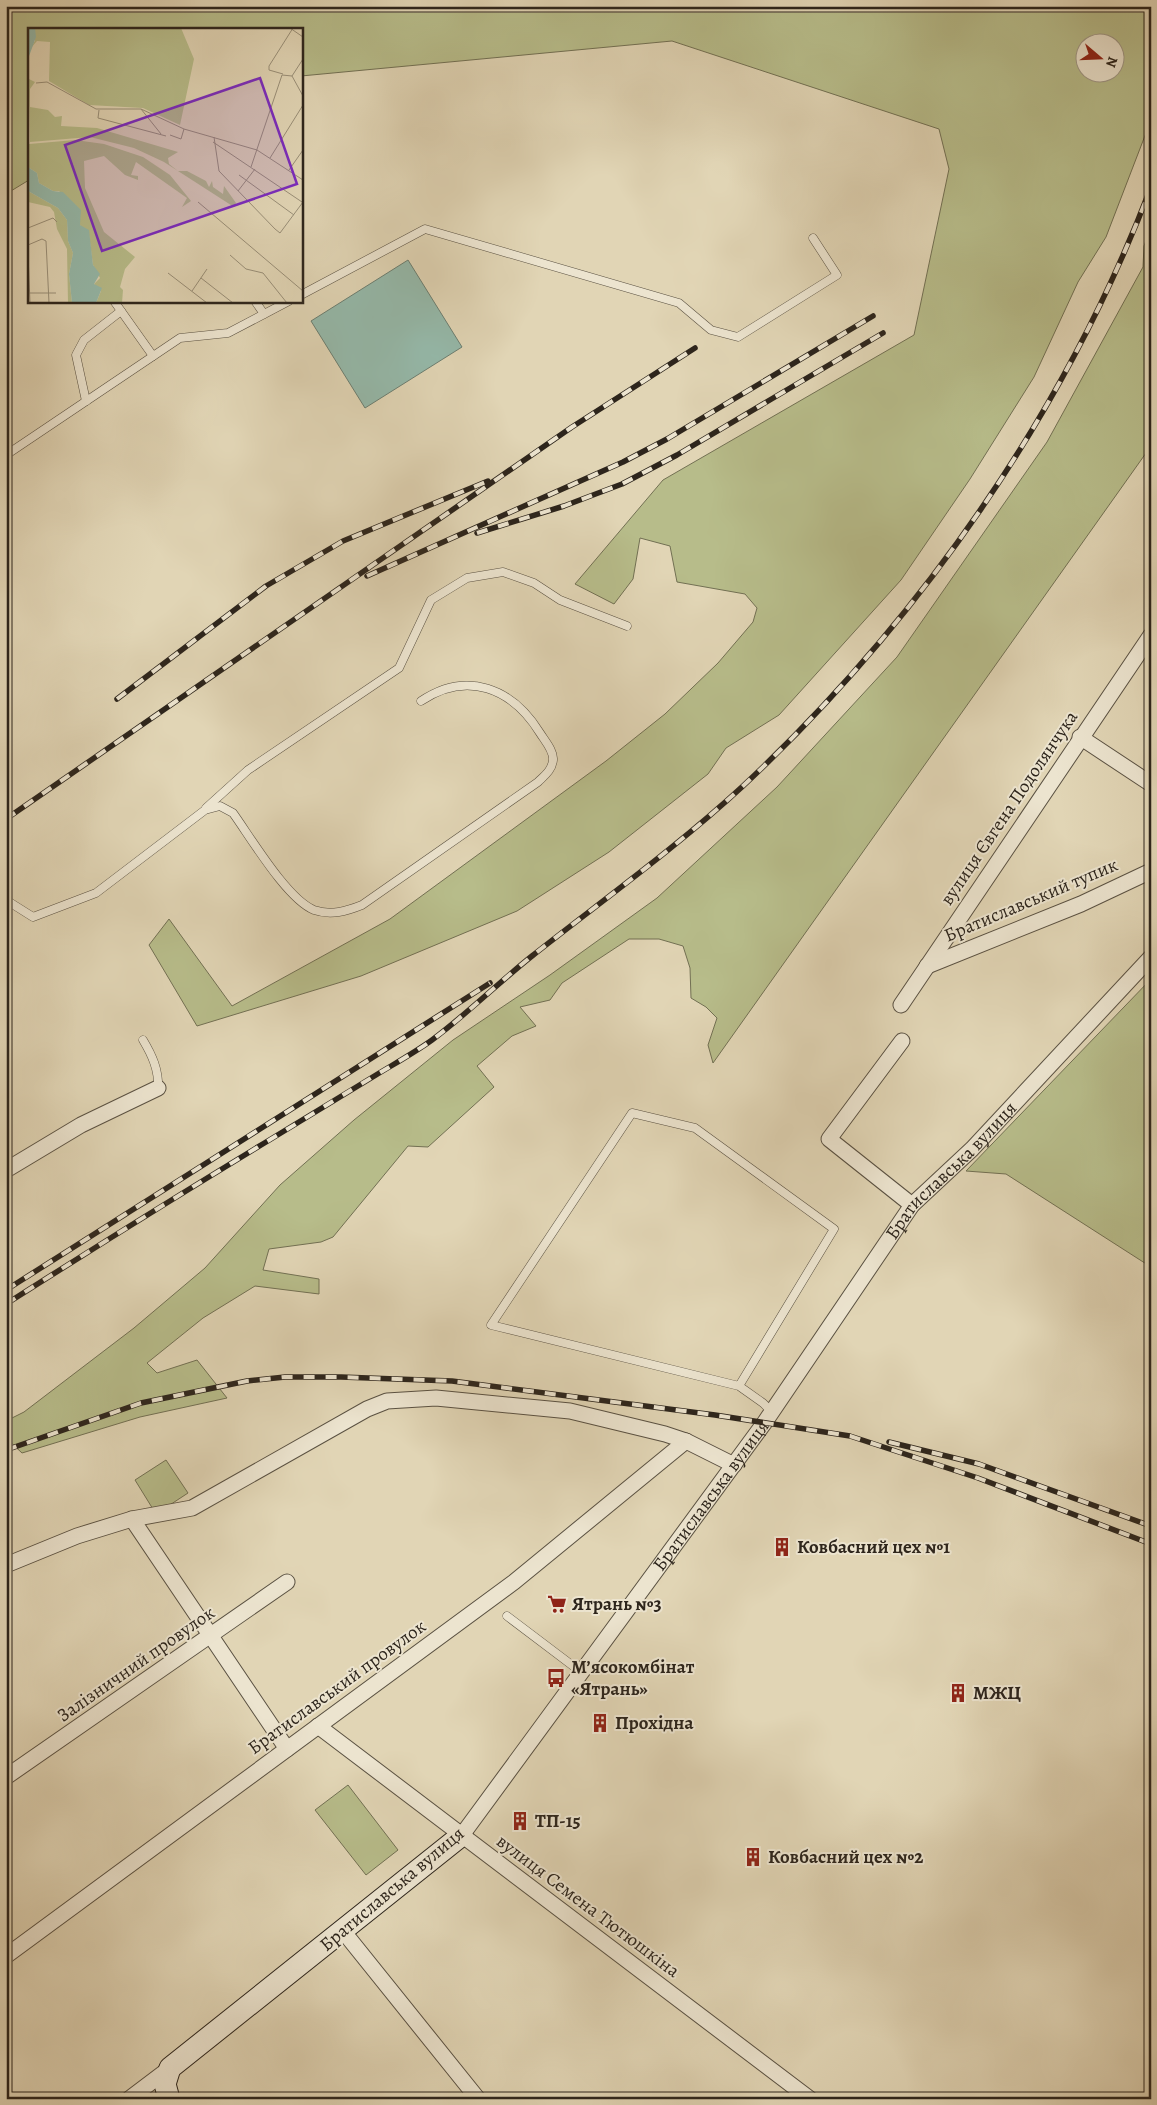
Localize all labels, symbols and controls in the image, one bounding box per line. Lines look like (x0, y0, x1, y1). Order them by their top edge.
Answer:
inset map (28, 28, 302, 302)
north arrow (1074, 32, 1124, 82)
text: N (1101, 54, 1122, 70)
street label: вулиця Євгена Подолянчука (934, 705, 1084, 910)
street label: Братиславський тупик (940, 852, 1122, 948)
street label: Братиславська вулиця (879, 1096, 1023, 1245)
street label: Братиславська вулиця (647, 1415, 775, 1577)
place label: Ковбасний цех №1 (797, 1534, 950, 1560)
building icon: Ковбасний цех №1 (771, 1536, 793, 1558)
place label: Ятрань №3 (572, 1591, 662, 1617)
supermarket icon: Ятрань №3 (546, 1593, 568, 1615)
street label: Залізничний провулок (52, 1600, 220, 1728)
street label: Братиславський провулок (243, 1613, 432, 1761)
place label: М’ясокомбінат «Ятрань» (571, 1654, 695, 1702)
bus stop icon: М’ясокомбінат «Ятрань» (545, 1667, 567, 1689)
place label: МЖЦ (973, 1680, 1021, 1706)
building icon: МЖЦ (947, 1682, 969, 1704)
place label: Прохідна (615, 1710, 695, 1736)
building icon: Прохідна (589, 1712, 611, 1734)
place label: ТП-15 (535, 1808, 581, 1834)
building icon: ТП-15 (509, 1810, 531, 1832)
street label: Братиславська вулиця (314, 1821, 470, 1957)
street label: вулиця Семена Тютюшкіна (491, 1828, 685, 1984)
place label: Ковбасний цех №2 (768, 1844, 924, 1870)
building icon: Ковбасний цех №2 (742, 1846, 764, 1868)

